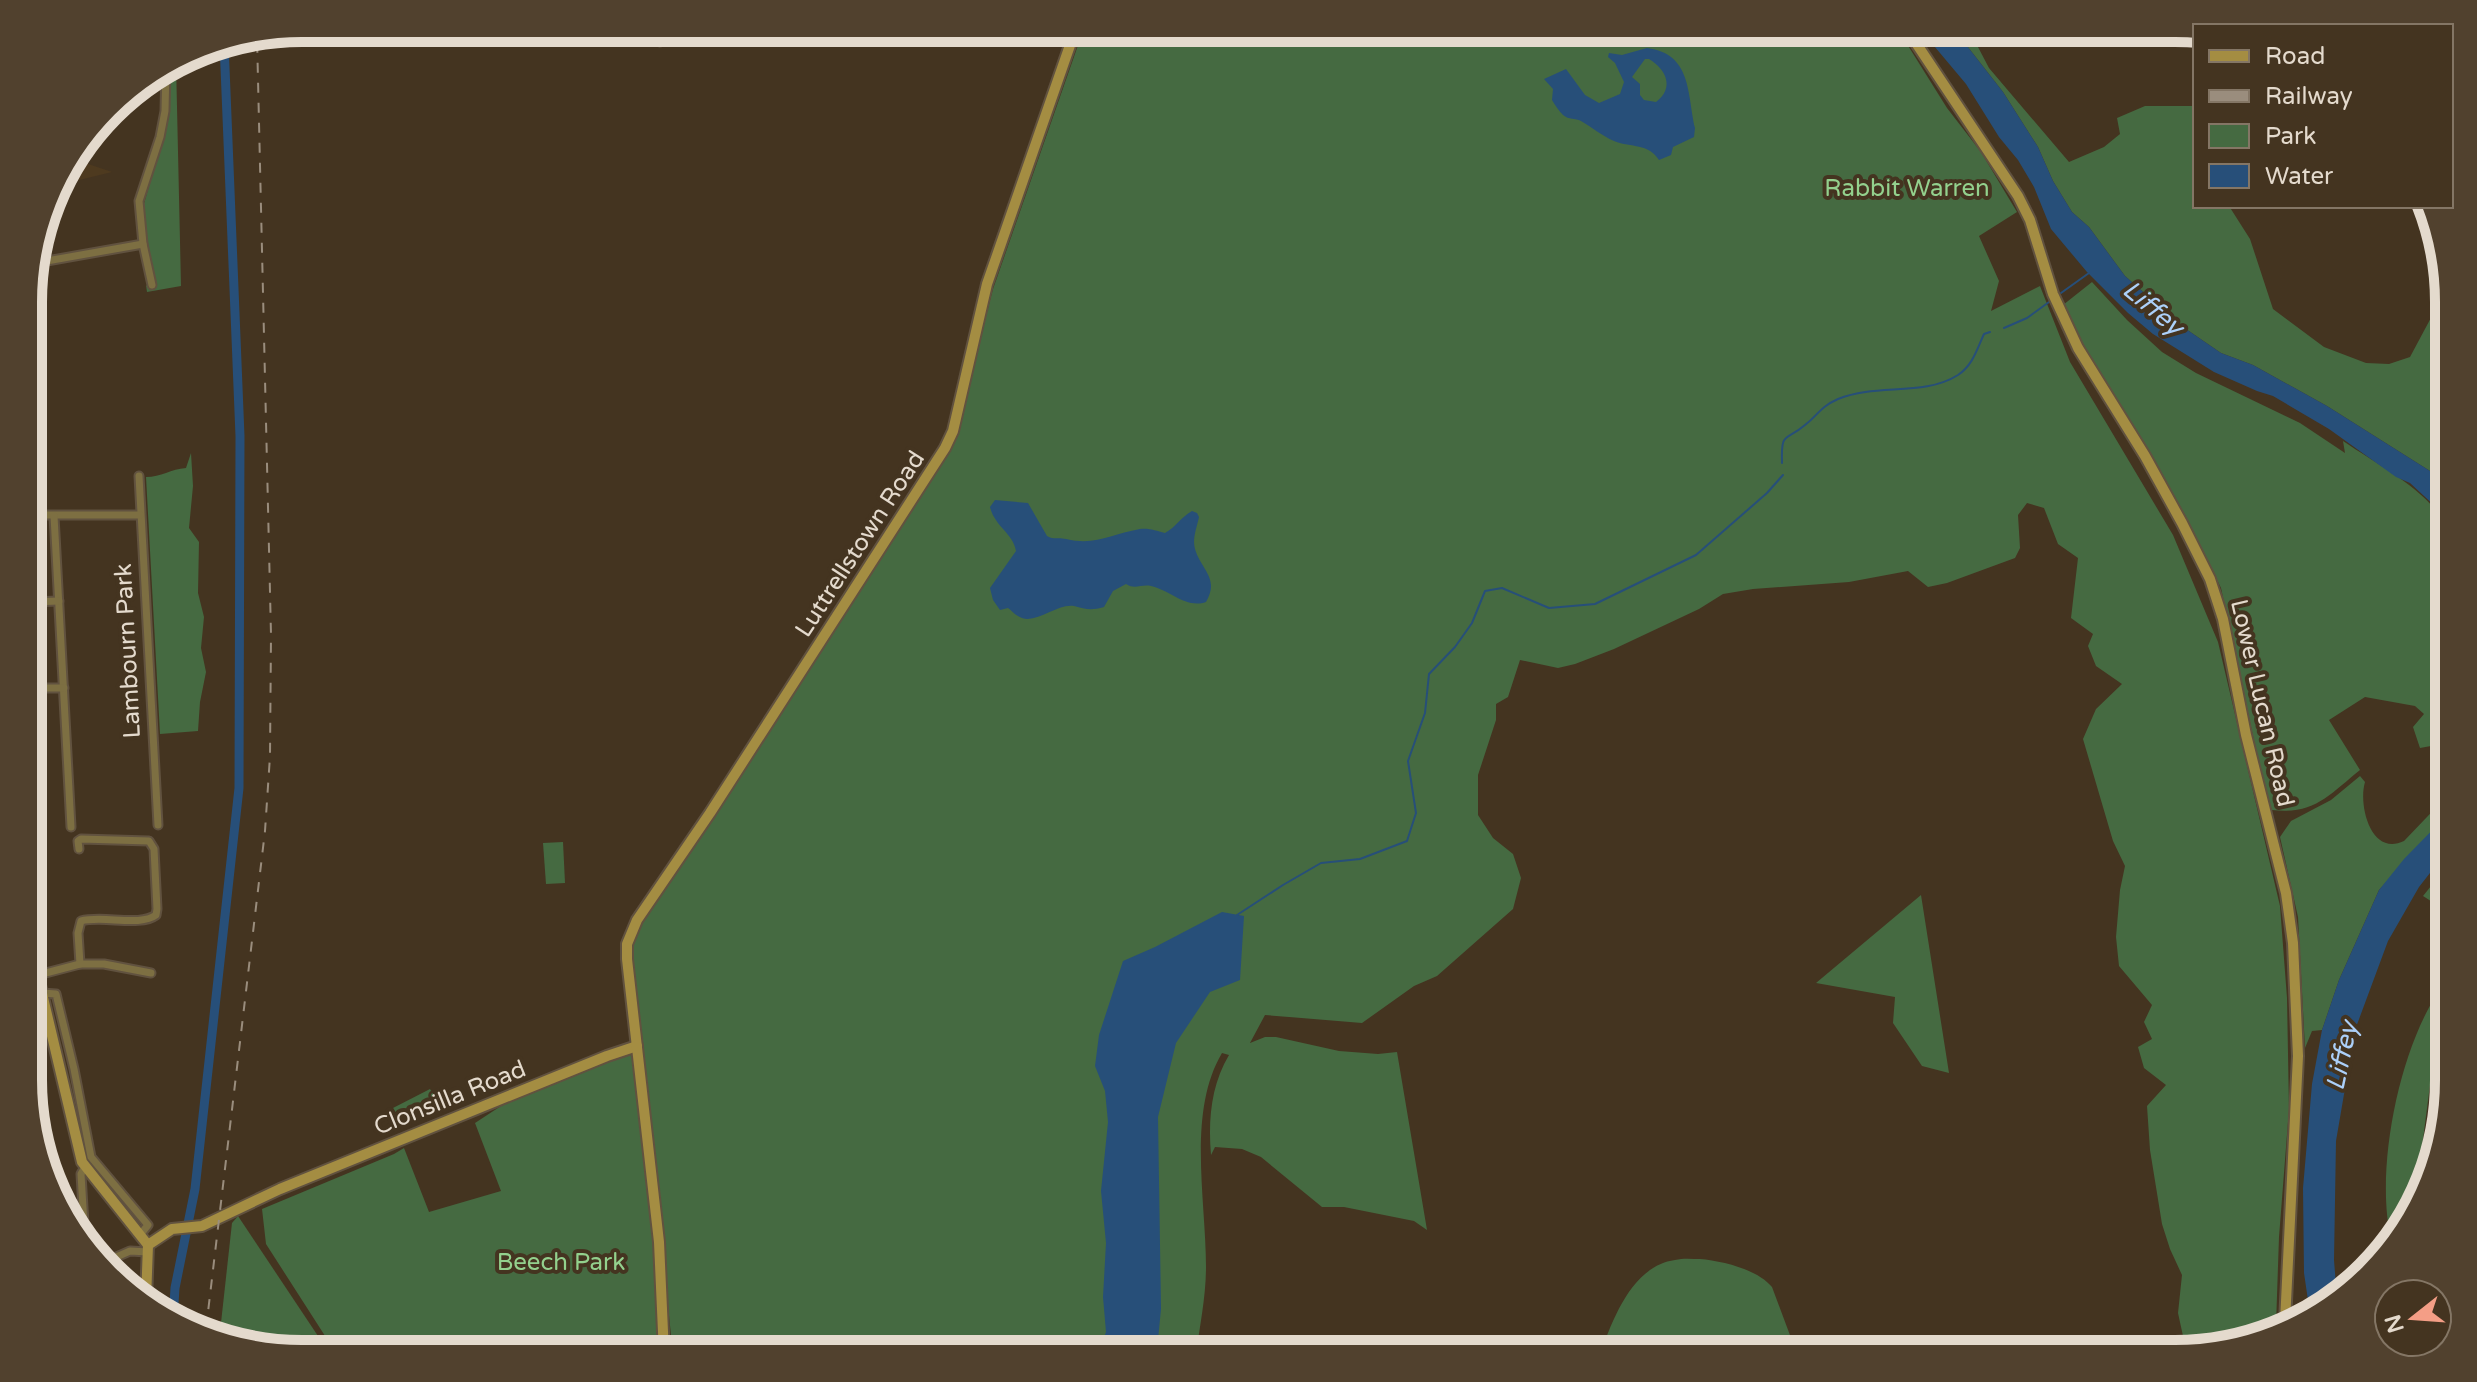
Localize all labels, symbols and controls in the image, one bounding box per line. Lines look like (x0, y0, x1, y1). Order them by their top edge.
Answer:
legend (2193, 24, 2453, 208)
text: Road (2265, 42, 2325, 71)
text: Railway (2265, 82, 2353, 111)
text: Park (2265, 122, 2316, 151)
text: Water (2265, 162, 2334, 191)
park label: Rabbit Warren (1824, 174, 1990, 203)
water label: Liffey (2116, 274, 2192, 344)
street label: Luttrellstown Road (789, 445, 931, 643)
street label: Lambourn Park (109, 563, 147, 739)
street label: Lower Lucan Road (2224, 596, 2300, 810)
water label: Liffey (2320, 1016, 2365, 1093)
street label: Clonsilla Road (370, 1054, 530, 1142)
park label: Beech Park (497, 1248, 625, 1277)
north arrow (2373, 1278, 2453, 1358)
text: N (2380, 1311, 2410, 1336)

